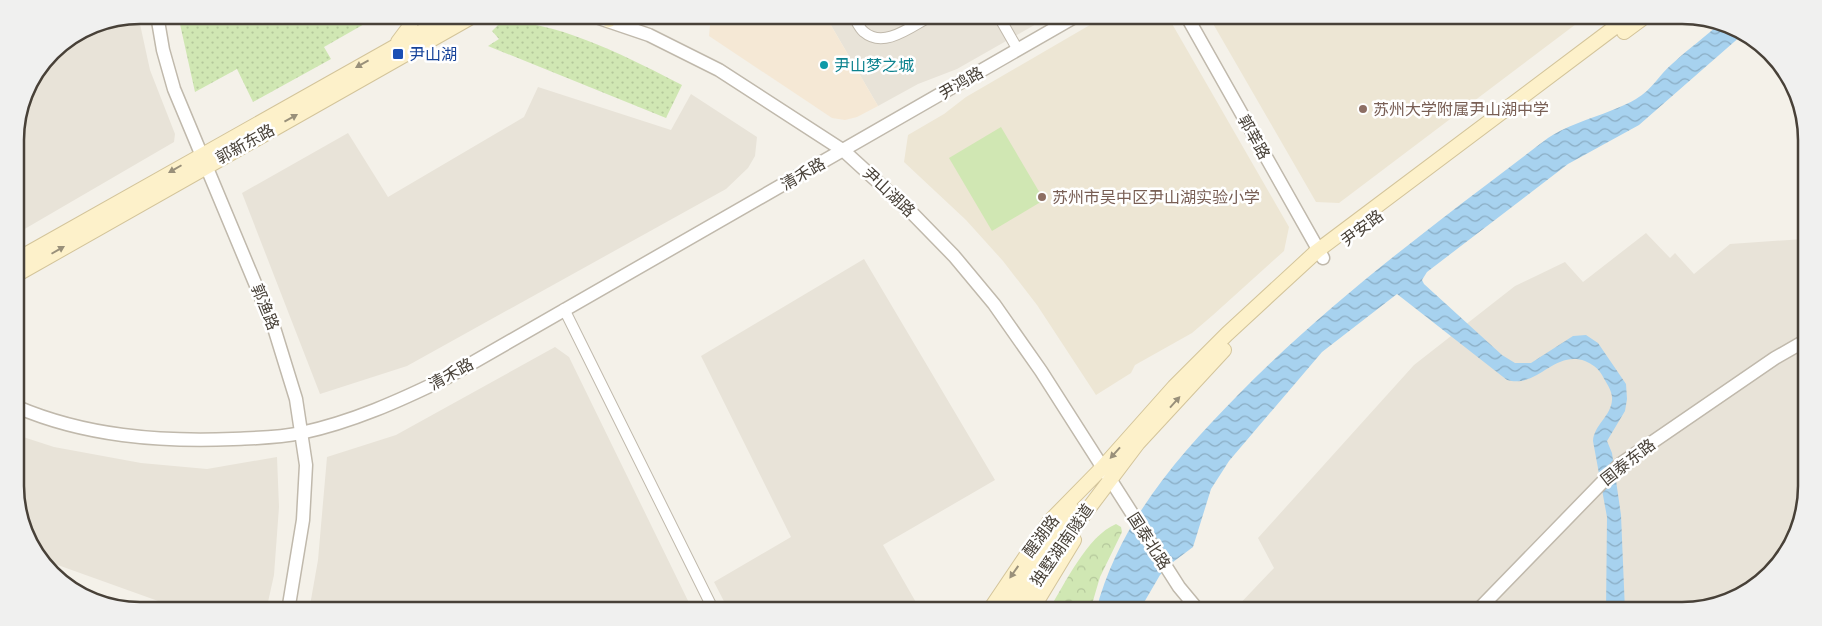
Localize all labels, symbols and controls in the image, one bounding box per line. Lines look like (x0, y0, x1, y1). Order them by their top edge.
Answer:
place label: 尹山湖 (409, 44, 457, 65)
marker: 尹山湖 (391, 47, 405, 61)
place label: 尹山梦之城 (834, 55, 914, 76)
marker: 尹山梦之城 (818, 59, 830, 71)
one-way arrow (356, 60, 369, 69)
street label: 尹鸿路 (935, 62, 987, 104)
place label: 苏州大学附属尹山湖中学 (1373, 99, 1549, 120)
marker: 苏州大学附属尹山湖中学 (1357, 103, 1369, 115)
street label: 郭莘路 (1233, 111, 1275, 163)
one-way arrow (283, 114, 298, 122)
street label: 郭新东路 (212, 119, 278, 169)
street label: 清禾路 (777, 153, 829, 195)
street label: 尹山湖路 (858, 162, 920, 222)
one-way arrow (168, 165, 181, 174)
place label: 苏州市吴中区尹山湖实验小学 (1052, 187, 1260, 208)
marker: 苏州市吴中区尹山湖实验小学 (1036, 191, 1048, 203)
street label: 尹安路 (1337, 205, 1387, 251)
one-way arrow (52, 246, 65, 255)
street label: 郭渔路 (246, 281, 284, 333)
street label: 清禾路 (425, 353, 477, 395)
one-way arrow (1170, 396, 1181, 409)
street label: 国泰东路 (1596, 434, 1660, 490)
one-way arrow (1110, 447, 1121, 460)
street label: 独墅湖南隧道 (1026, 500, 1098, 590)
street label: 国泰北路 (1123, 508, 1175, 574)
street label: 醒湖路 (1018, 511, 1064, 561)
one-way arrow (1009, 565, 1019, 579)

